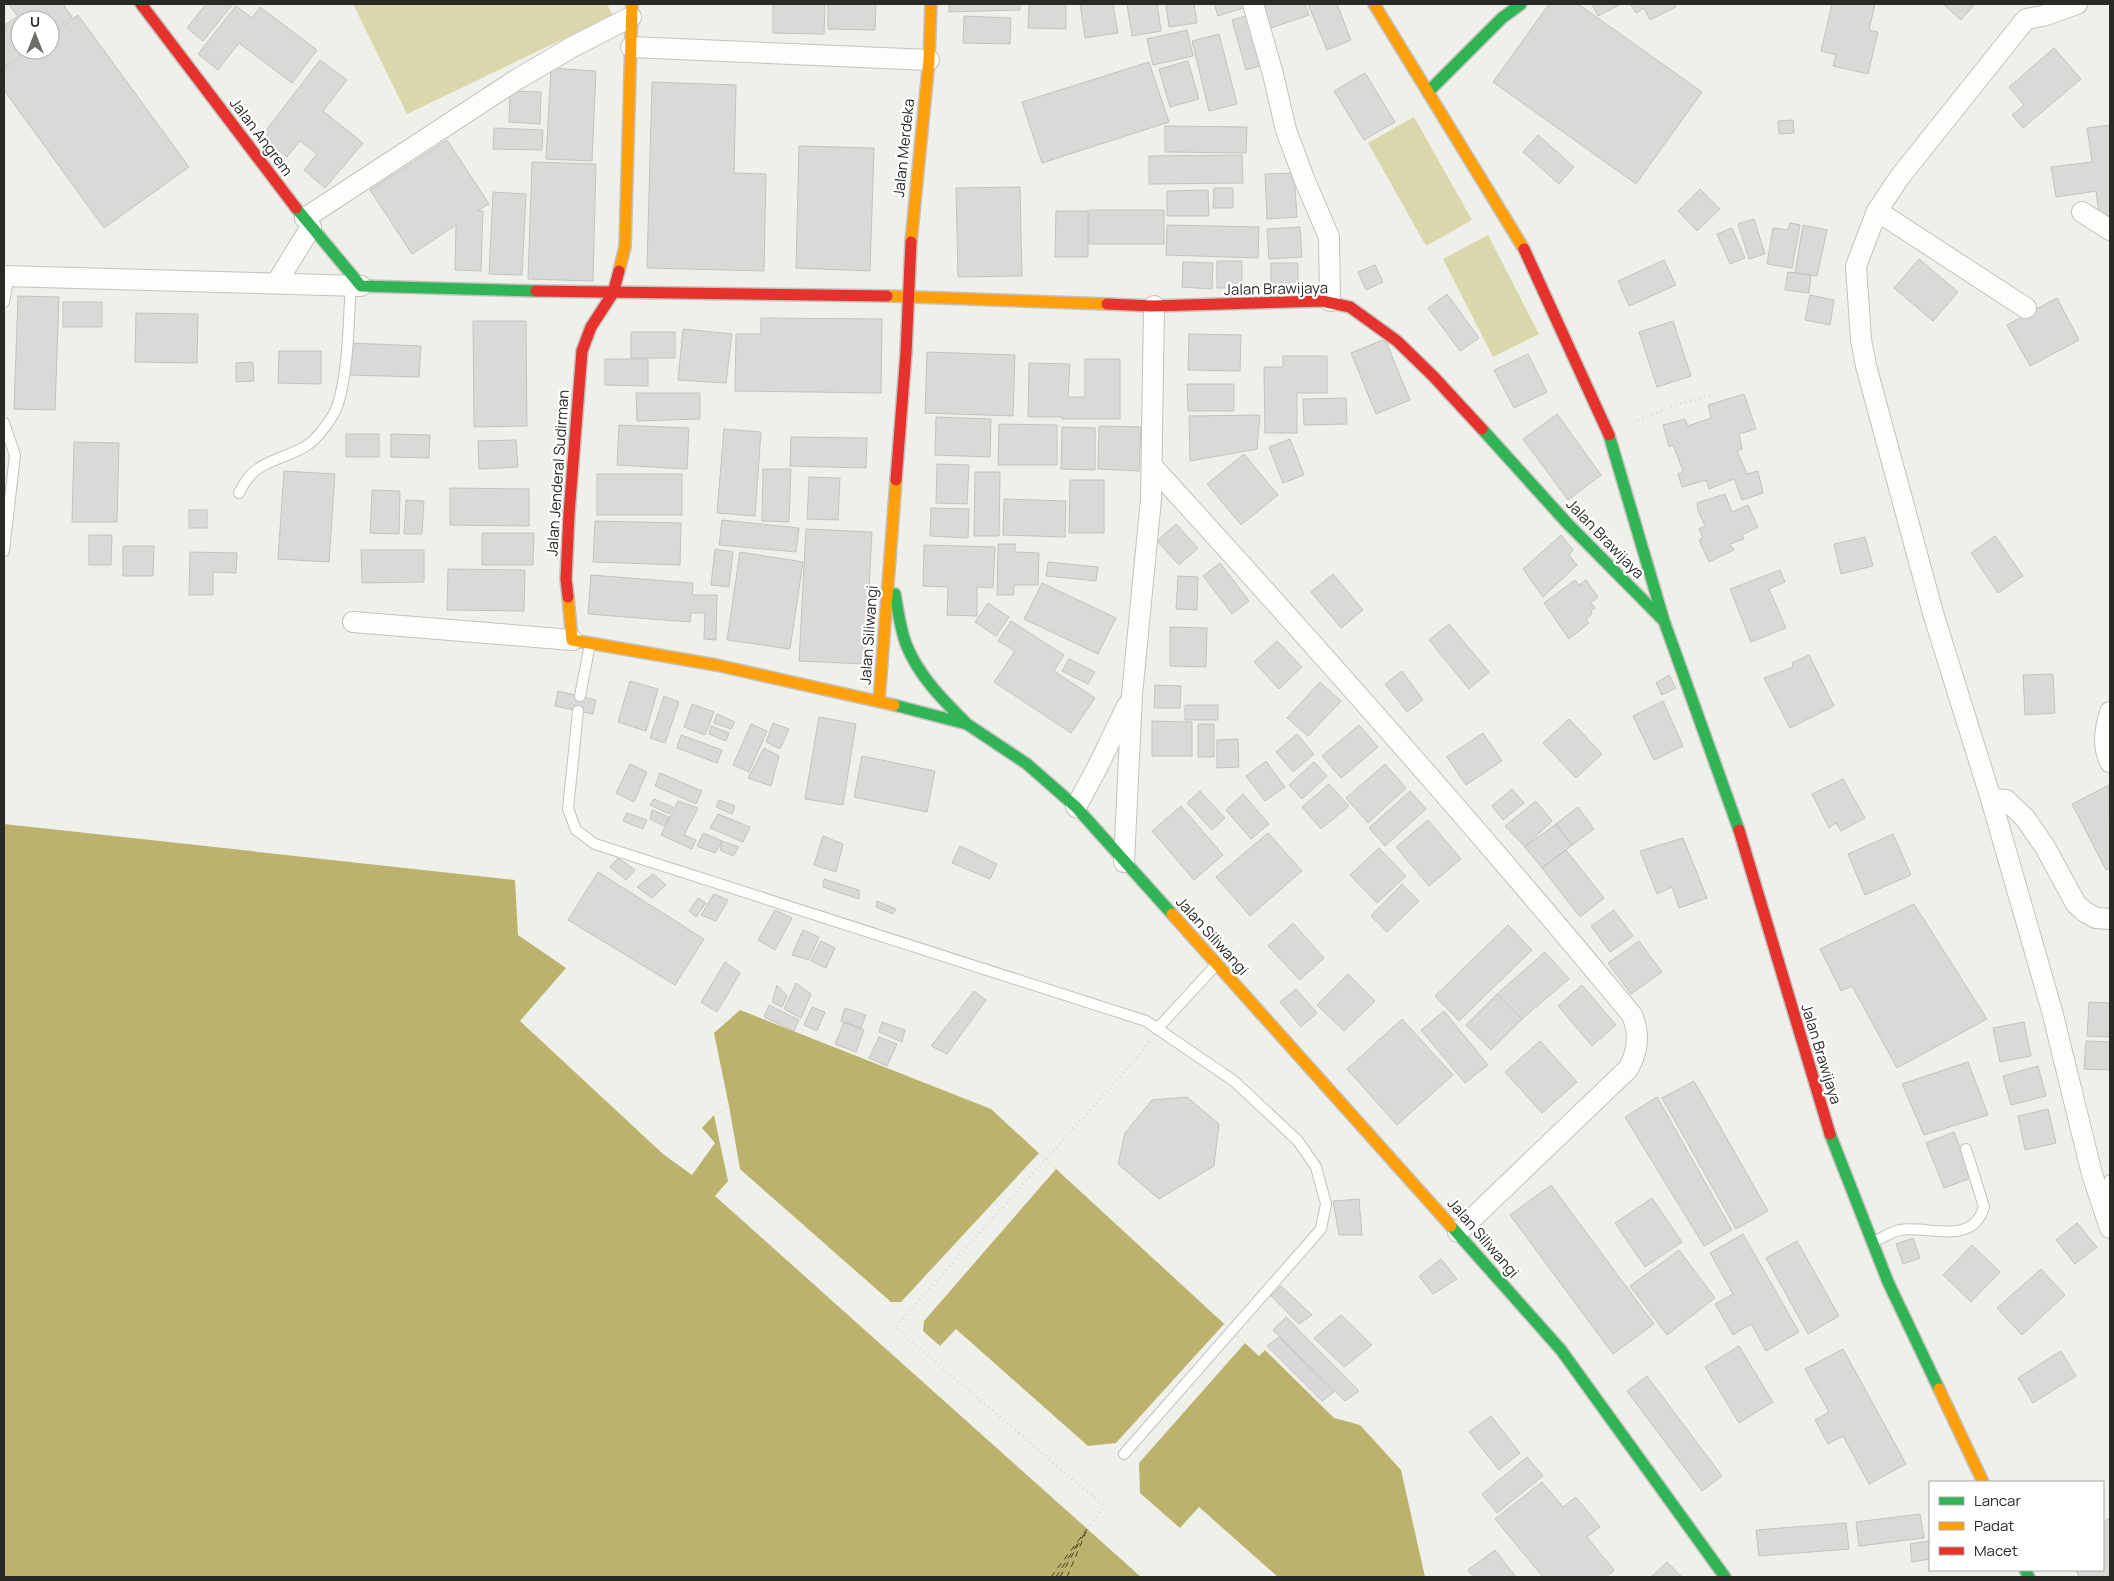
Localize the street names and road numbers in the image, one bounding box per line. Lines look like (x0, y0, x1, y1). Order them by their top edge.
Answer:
street label: Jalan Angrem (225, 93, 298, 180)
street label: Jalan Merdeka (888, 98, 919, 198)
street label: Jalan Brawijaya (1224, 277, 1328, 300)
street label: Jalan Jenderal Sudirman (541, 389, 574, 557)
street label: Jalan Brawijaya (1562, 494, 1649, 583)
street label: Jalan Siliwangi (855, 585, 882, 685)
street label: Jalan Siliwangi (1171, 892, 1253, 980)
street label: Jalan Brawijaya (1796, 1001, 1847, 1107)
street label: Jalan Siliwangi (1443, 1193, 1524, 1282)

